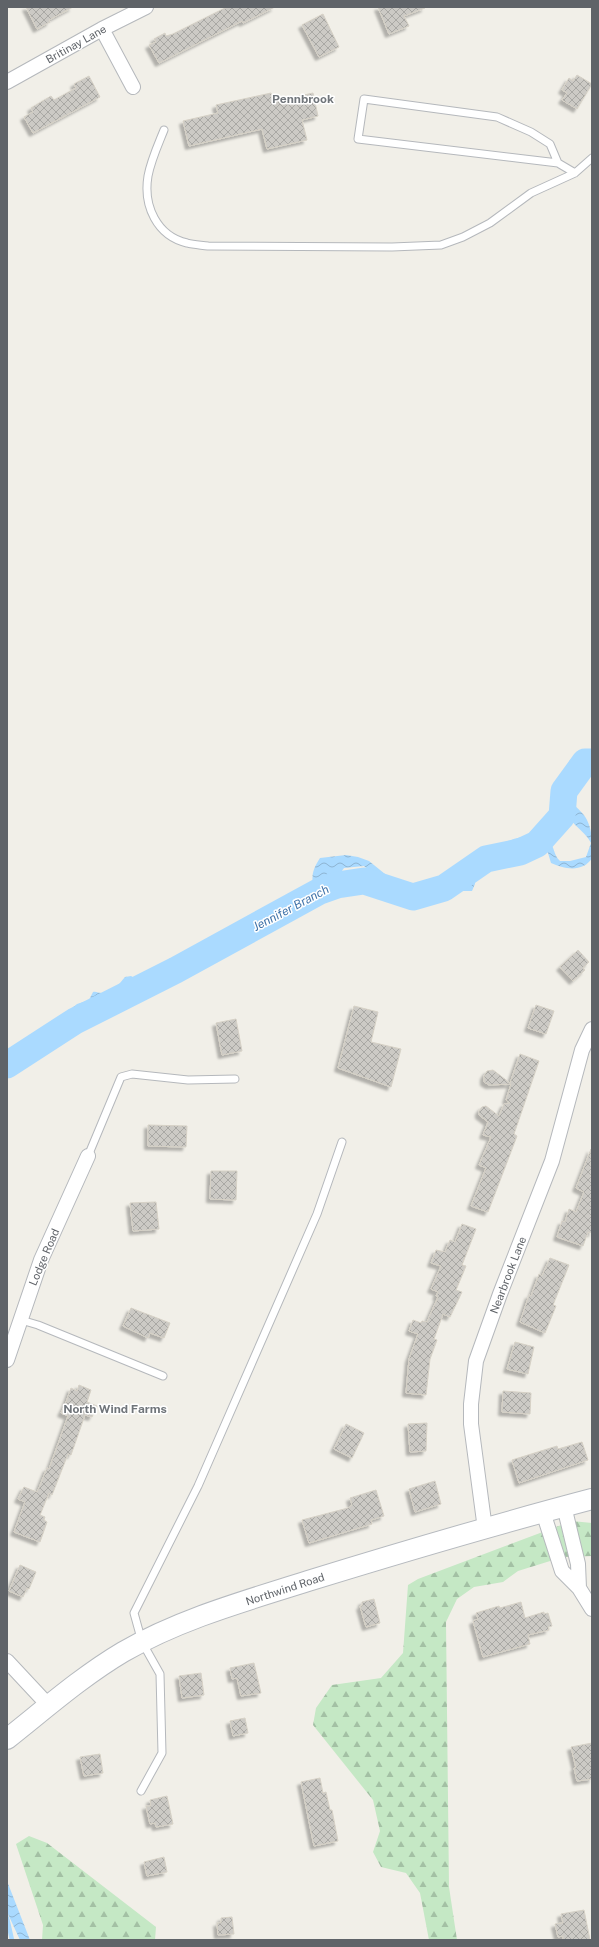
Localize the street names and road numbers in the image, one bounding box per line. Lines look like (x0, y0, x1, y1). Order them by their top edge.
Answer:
street label: Britinay Lane (44, 22, 108, 66)
street label: Lodge Road (27, 1227, 61, 1287)
street label: Nearbrook Lane (488, 1235, 528, 1315)
street label: Northwind Road (244, 1571, 326, 1607)

